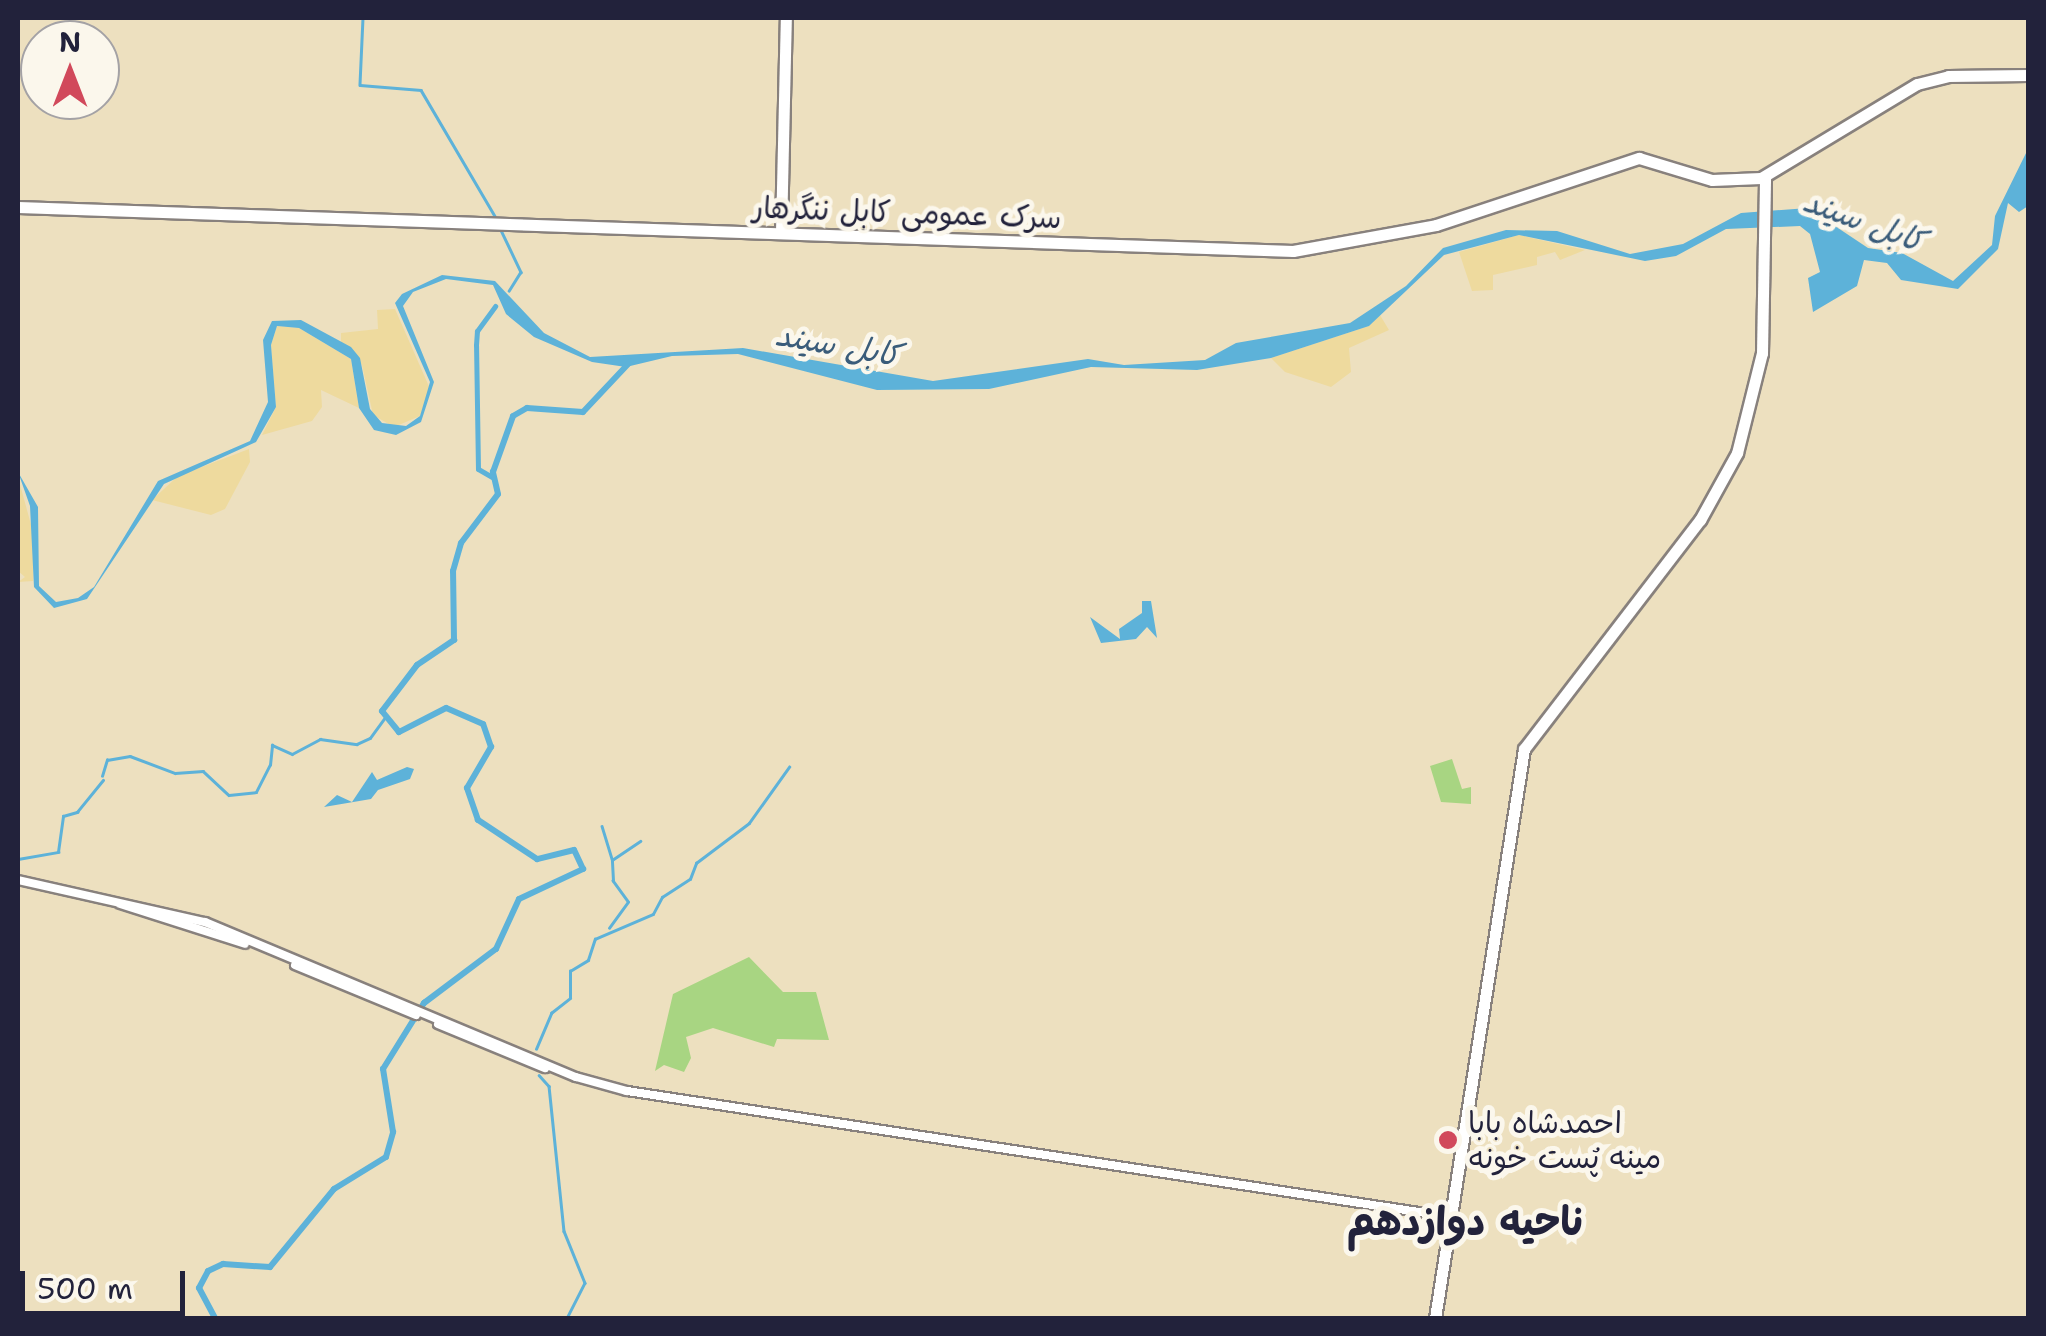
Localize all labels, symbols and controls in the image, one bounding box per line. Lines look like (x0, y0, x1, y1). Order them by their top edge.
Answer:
north arrow (20, 20, 120, 120)
text: N (59, 23, 81, 61)
water label: کابل سيند (1798, 181, 1930, 261)
street label: سرک عمومی کابل ننگرهار (752, 190, 1062, 236)
water label: کابل سيند (773, 315, 903, 375)
place label: احمدشاه بابا مینه پُست خونه (1468, 1105, 1661, 1176)
marker: احمدشاه بابا مینه پُست خونه (1437, 1129, 1459, 1151)
district label: ناحیه دوازدهم (1347, 1197, 1583, 1245)
scale bar (25, 1251, 190, 1313)
text: 500 m (37, 1268, 133, 1309)

